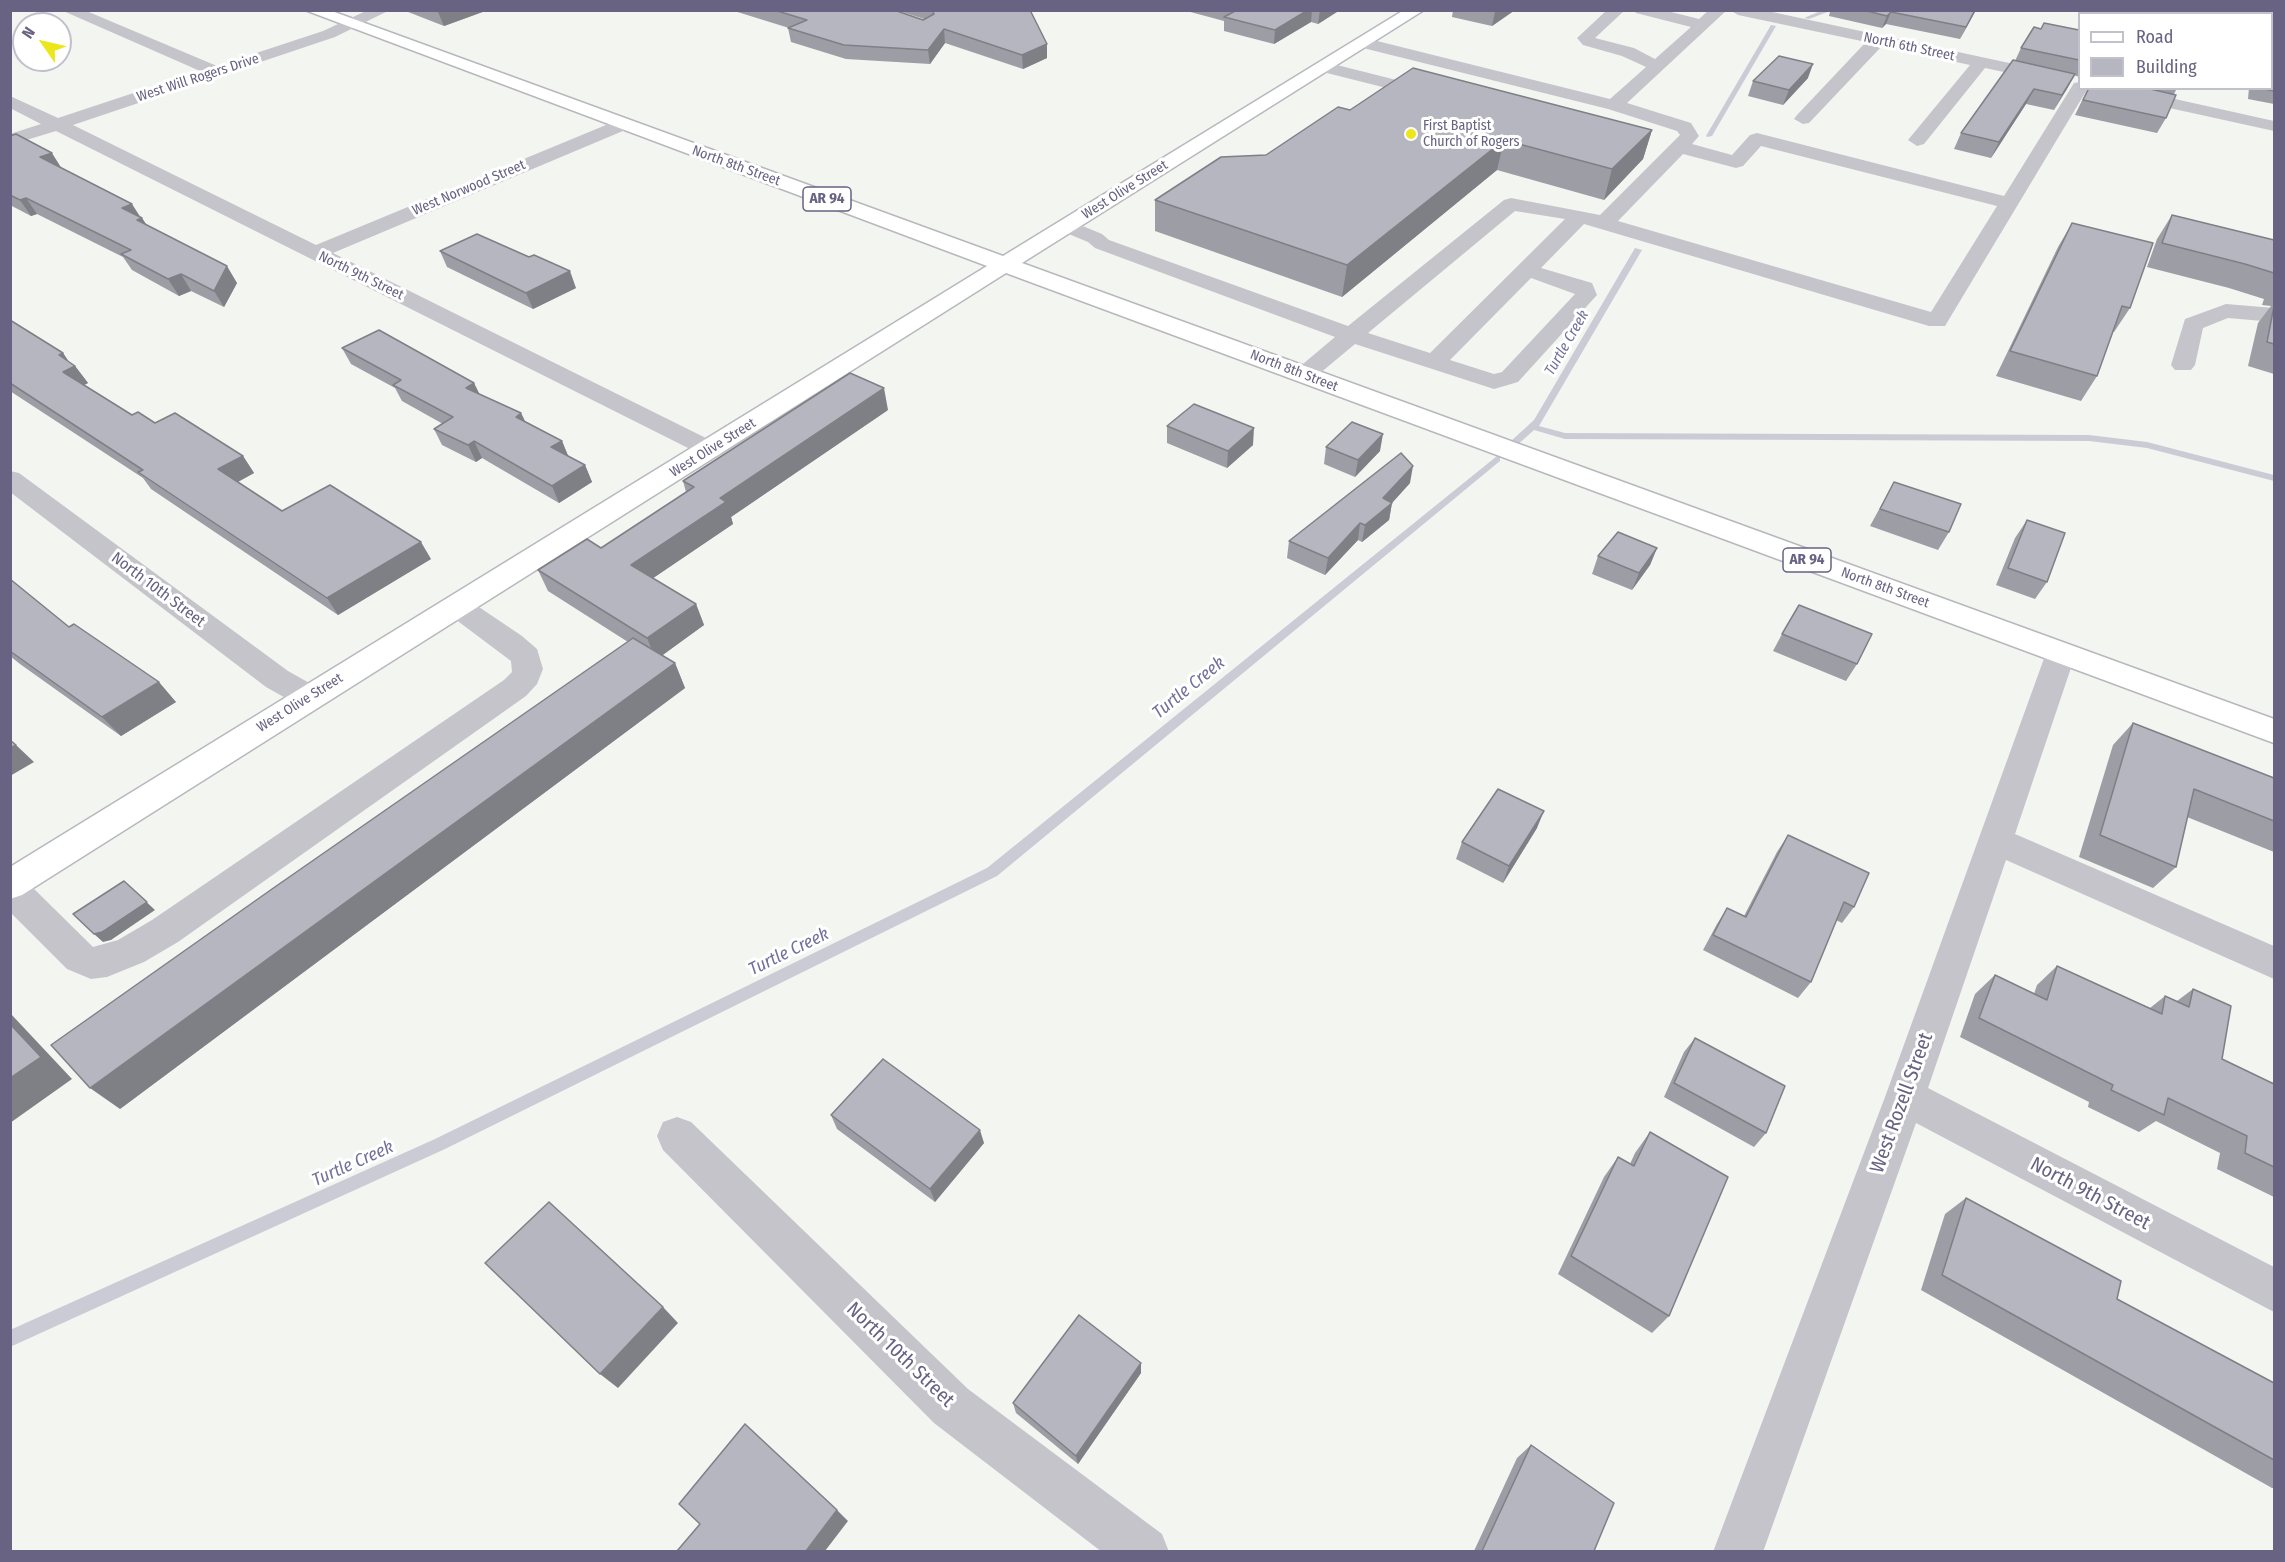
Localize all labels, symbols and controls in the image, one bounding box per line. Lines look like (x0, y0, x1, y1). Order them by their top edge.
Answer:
north arrow (12, 12, 72, 72)
legend (2078, 12, 2273, 90)
text: N (18, 23, 39, 42)
text: Road (2136, 26, 2173, 48)
street label: North 6th Street (1862, 29, 1956, 65)
street label: West Will Rogers Drive (135, 50, 261, 106)
text: Building (2136, 56, 2197, 78)
place label: First Baptist Church of Rogers (1423, 118, 1519, 150)
marker: First Baptist Church of Rogers (1404, 127, 1418, 141)
street label: North 8th Street (690, 142, 782, 190)
street label: West Norwood Street (410, 157, 528, 219)
street label: West Olive Street (1079, 157, 1171, 223)
road number: AR 94 (803, 187, 851, 211)
street label: North 9th Street (316, 248, 406, 304)
water label: Turtle Creek (1541, 307, 1593, 379)
street label: North 8th Street (1248, 347, 1340, 395)
street label: West Olive Street (667, 415, 759, 481)
street label: North 10th Street (107, 548, 209, 632)
road number: AR 94 (1783, 548, 1831, 572)
street label: North 8th Street (1839, 564, 1931, 612)
water label: Turtle Creek (1149, 652, 1229, 724)
street label: West Olive Street (254, 670, 346, 736)
water label: Turtle Creek (745, 923, 833, 981)
street label: West Rozell Street (1865, 1030, 1939, 1176)
water label: Turtle Creek (309, 1137, 397, 1191)
street label: North 9th Street (2026, 1152, 2154, 1236)
street label: North 10th Street (841, 1298, 959, 1412)

